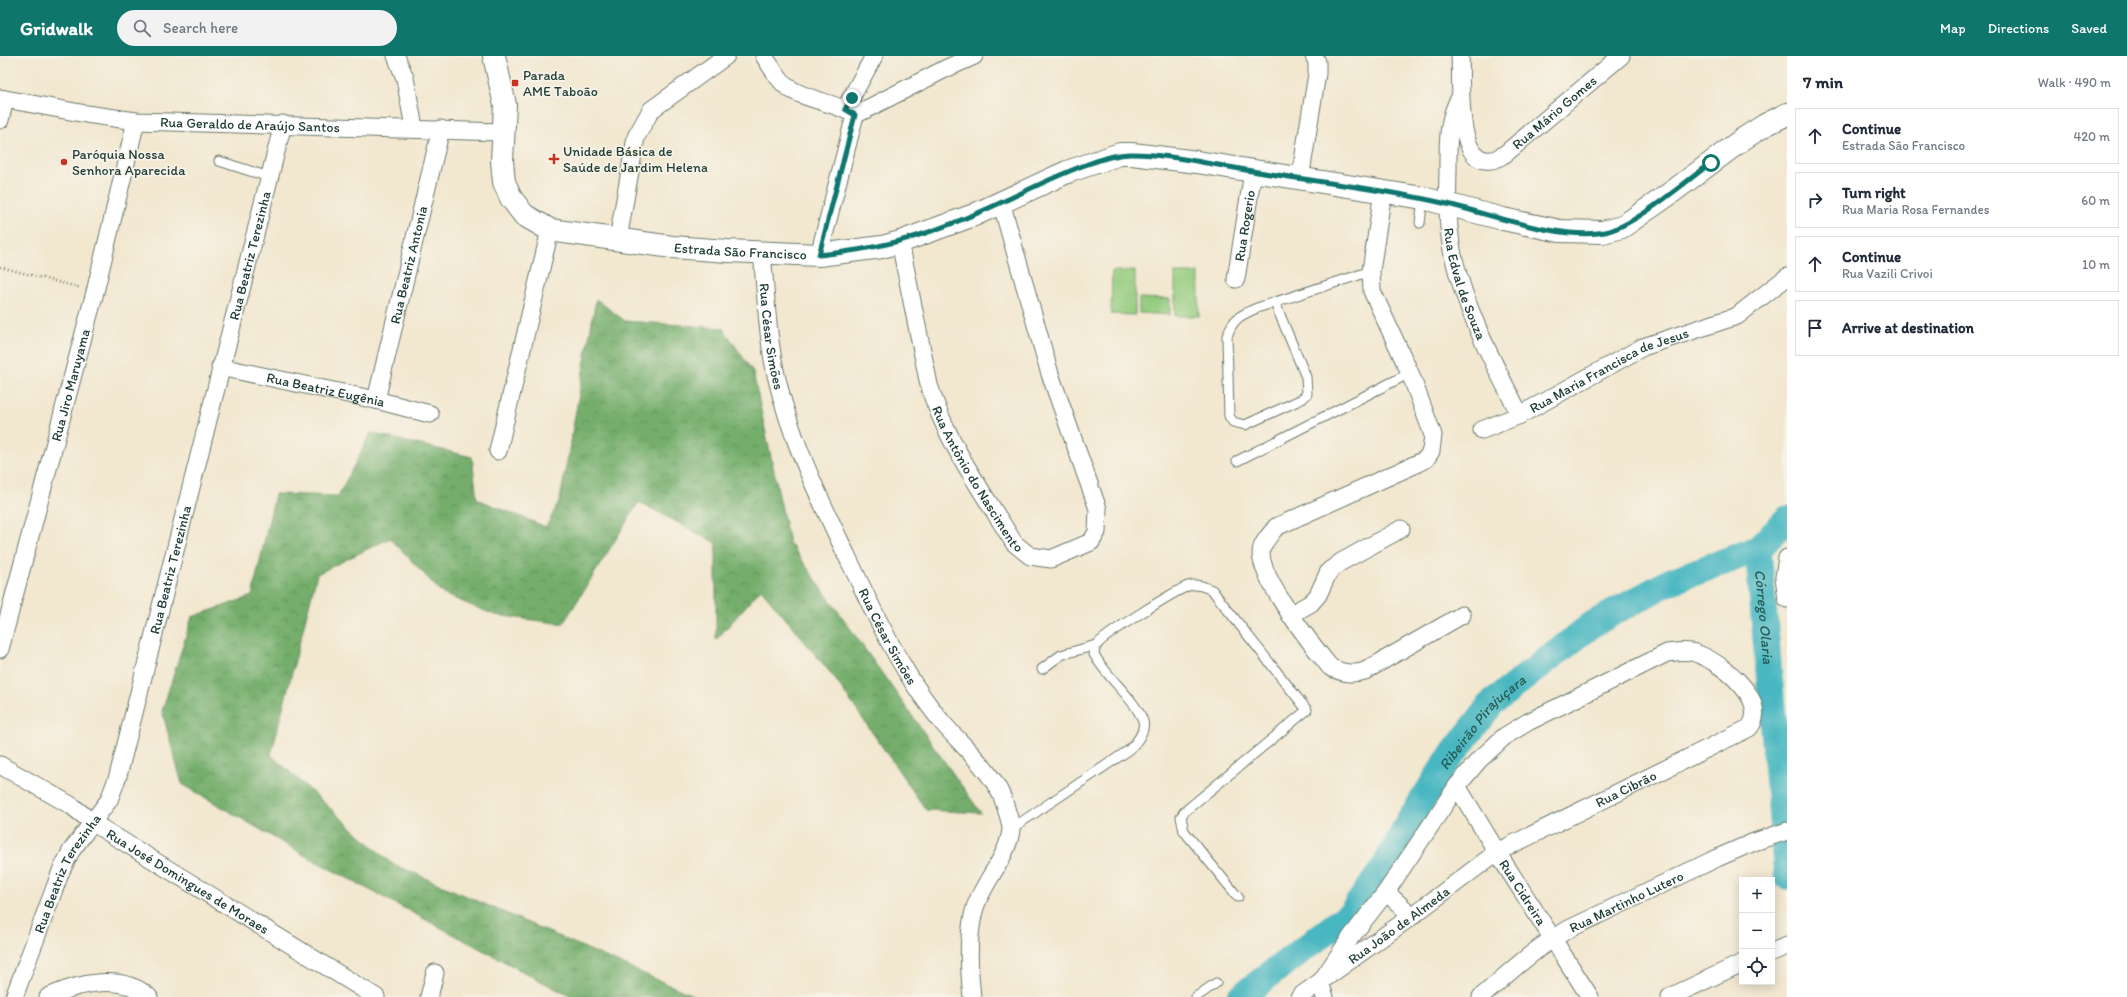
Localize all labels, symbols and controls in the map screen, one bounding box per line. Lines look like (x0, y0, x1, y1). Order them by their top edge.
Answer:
search box (117, 10, 397, 46)
text: Gridwalk (20, 17, 93, 40)
icon: search (131, 17, 153, 39)
text: Search here (163, 19, 238, 37)
text: Map (1940, 20, 1966, 37)
text: Directions (1988, 20, 2049, 37)
text: Saved (2071, 20, 2107, 37)
place label: Parada AME Taboão (523, 67, 598, 100)
street label: Rua Mário Gomes (1509, 72, 1600, 153)
text: 7 min (1803, 72, 1843, 92)
text: Walk · 490 m (2038, 75, 2111, 90)
marker: Parada AME Taboão (510, 78, 520, 88)
route end (843, 89, 861, 107)
street label: Rua Geraldo de Araújo Santos (160, 114, 340, 136)
text: Continue (1842, 120, 1901, 138)
icon: ahead (1804, 125, 1826, 147)
text: 420 m (2073, 129, 2110, 144)
text: Estrada São Francisco (1842, 138, 1965, 153)
place label: Unidade Básica de Saúde de Jardim Helena (563, 143, 708, 176)
place label: Paróquia Nossa Senhora Aparecida (72, 146, 186, 179)
marker: Unidade Básica de Saúde de Jardim Helena (548, 153, 560, 165)
route start (1702, 154, 1720, 172)
marker: Paróquia Nossa Senhora Aparecida (59, 157, 69, 167)
text: Turn right (1842, 184, 1906, 202)
street label: Rua Beatriz Terezinha (226, 189, 275, 322)
street label: Rua Rogerio (1231, 189, 1259, 263)
icon: right (1804, 189, 1826, 211)
text: 60 m (2081, 193, 2110, 208)
text: Rua Maria Rosa Fernandes (1842, 202, 1990, 217)
street label: Rua Beatriz Antonia (387, 204, 431, 326)
street label: Rua Edval de Souza (1440, 227, 1490, 343)
street label: Estrada São Francisco (673, 239, 807, 263)
text: Continue (1842, 248, 1901, 266)
icon: ahead (1804, 253, 1826, 275)
text: 10 m (2082, 257, 2110, 272)
text: Rua Vazili Crivoi (1842, 266, 1933, 281)
street label: Rua César Simões (756, 283, 787, 391)
icon: arrive (1804, 317, 1826, 339)
text: Arrive at destination (1842, 319, 1974, 337)
street label: Rua Maria Francisca de Jesus (1527, 324, 1691, 417)
street label: Rua Jiro Maruyama (48, 327, 94, 443)
street label: Rua Beatriz Eugênia (265, 369, 387, 411)
street label: Rua Antônio do Nascimento (928, 403, 1027, 556)
street label: Rua Beatriz Terezinha (146, 503, 195, 636)
water label: Córrego Olaria (1751, 569, 1777, 665)
street label: Rua César Simões (855, 586, 920, 688)
water label: Ribeirão Pirajuçara (1435, 671, 1530, 773)
street label: Rua Cibrão (1593, 767, 1659, 811)
street label: Rua Beatriz Terezinha (31, 810, 105, 936)
street label: Rua José Domingues de Moraes (103, 825, 272, 938)
street label: Rua Cidreira (1495, 856, 1550, 929)
street label: Rua Martinho Lutero (1567, 867, 1686, 937)
map controls (1739, 877, 1775, 985)
button: + (1739, 877, 1775, 913)
street label: Rua João de Almeda (1345, 882, 1454, 968)
button: − (1739, 913, 1775, 949)
button: locate (1739, 949, 1775, 985)

